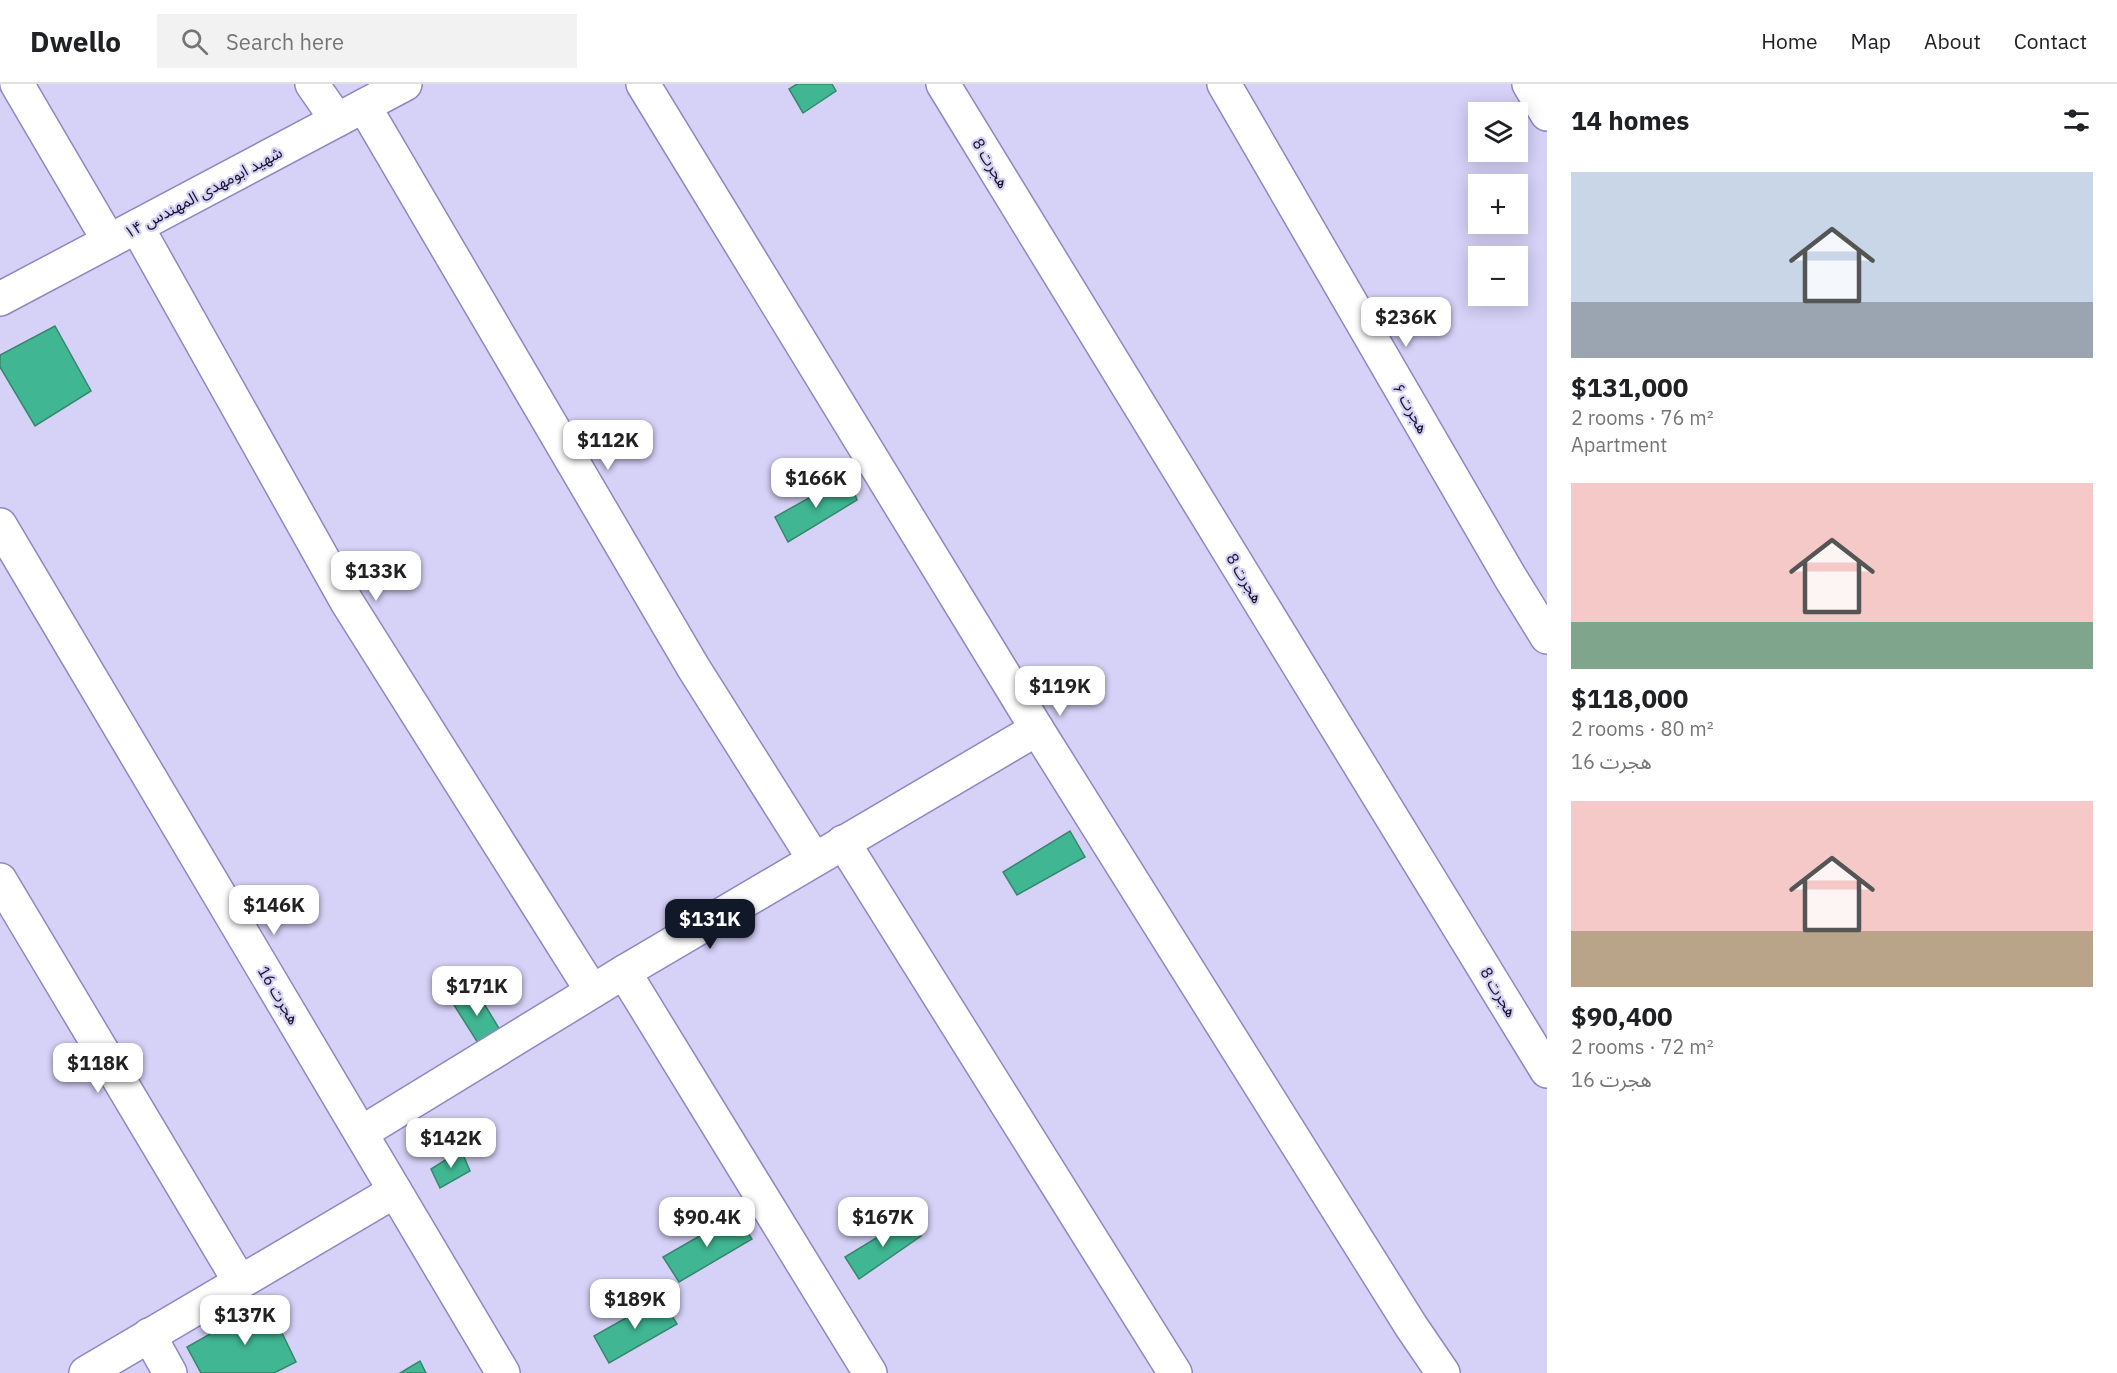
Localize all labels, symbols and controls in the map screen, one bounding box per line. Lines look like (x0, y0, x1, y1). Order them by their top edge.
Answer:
search box (157, 14, 577, 68)
text: Dwello (30, 23, 121, 60)
icon: search (178, 25, 211, 58)
text: Search here (226, 27, 344, 56)
text: Home (1761, 27, 1818, 55)
text: Map (1851, 27, 1891, 55)
text: About (1924, 27, 1981, 55)
text: Contact (2014, 27, 2087, 55)
map controls (1468, 102, 1528, 306)
button: layers (1468, 102, 1528, 162)
text: 14 homes (1571, 103, 1689, 137)
icon: filters (2060, 104, 2093, 137)
street label: هجرت 8 (968, 134, 1014, 192)
street label: شهید ابومهدی المهندس ۱۴ (120, 142, 286, 242)
button: + (1468, 174, 1528, 234)
icon: home (1778, 211, 1886, 319)
button: − (1468, 246, 1528, 306)
pin: $236K (1364, 297, 1448, 348)
text: $236K (1375, 303, 1437, 330)
text: $131,000 (1571, 370, 1688, 404)
street label: هجرت ۶ (1389, 379, 1433, 437)
text: 2 rooms · 76 m² (1571, 404, 1714, 431)
pin: $112K (566, 420, 650, 471)
text: $112K (577, 426, 639, 453)
text: Apartment (1571, 431, 1667, 458)
pin: $166K (774, 458, 858, 509)
text: $166K (785, 464, 847, 491)
icon: home (1778, 522, 1886, 630)
street label: هجرت 8 (1222, 549, 1268, 607)
pin: $133K (334, 551, 418, 602)
text: $133K (345, 557, 407, 584)
pin: $119K (1018, 666, 1102, 717)
text: $119K (1029, 672, 1091, 699)
text: $118,000 (1571, 681, 1688, 715)
text: 2 rooms · 80 m² (1571, 715, 1714, 742)
text: هجرت 16 (1571, 748, 1652, 775)
icon: home (1778, 840, 1886, 948)
pin: $146K (232, 885, 316, 936)
text: $146K (243, 891, 305, 918)
pin: $131K (668, 899, 752, 950)
text: $131K (679, 905, 741, 932)
street label: هجرت 16 (254, 962, 304, 1028)
street label: هجرت 8 (1476, 963, 1522, 1021)
pin: $171K (435, 966, 519, 1017)
text: $171K (446, 972, 508, 999)
text: $90,400 (1571, 999, 1673, 1033)
text: 2 rooms · 72 m² (1571, 1033, 1714, 1060)
pin: $118K (56, 1043, 140, 1094)
text: $118K (67, 1049, 129, 1076)
text: هجرت 16 (1571, 1066, 1652, 1093)
pin: $142K (409, 1118, 493, 1169)
text: $142K (420, 1124, 482, 1151)
pin: $90.4K (658, 1197, 756, 1248)
pin: $167K (841, 1197, 925, 1248)
text: $90.4K (673, 1203, 741, 1230)
text: $167K (852, 1203, 914, 1230)
pin: $189K (593, 1279, 677, 1330)
text: $189K (604, 1285, 666, 1312)
pin: $137K (203, 1295, 287, 1346)
text: $137K (214, 1301, 276, 1328)

